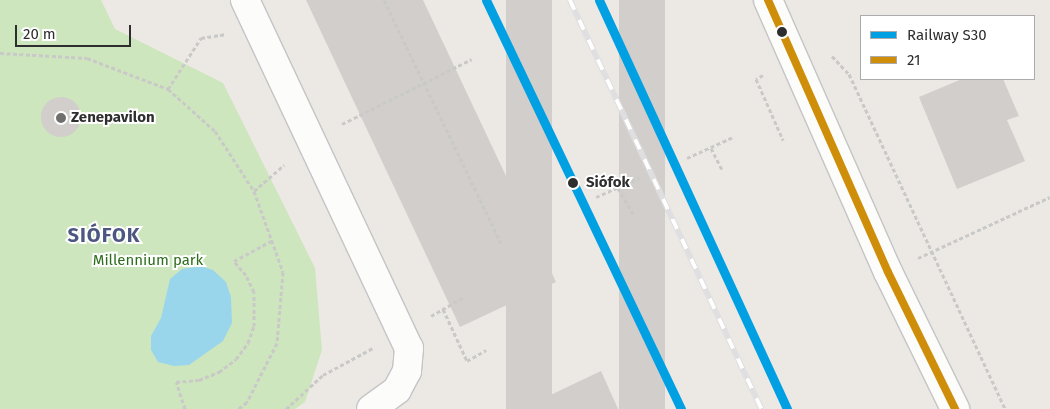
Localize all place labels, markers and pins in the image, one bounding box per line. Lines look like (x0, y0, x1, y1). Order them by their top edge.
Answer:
unlabelled marker (777, 27, 787, 37)
place label: Zenepavilon (71, 109, 155, 127)
marker: Zenepavilon (55, 112, 67, 124)
marker: Siófok (564, 174, 582, 192)
place label: Siófok (586, 174, 630, 192)

